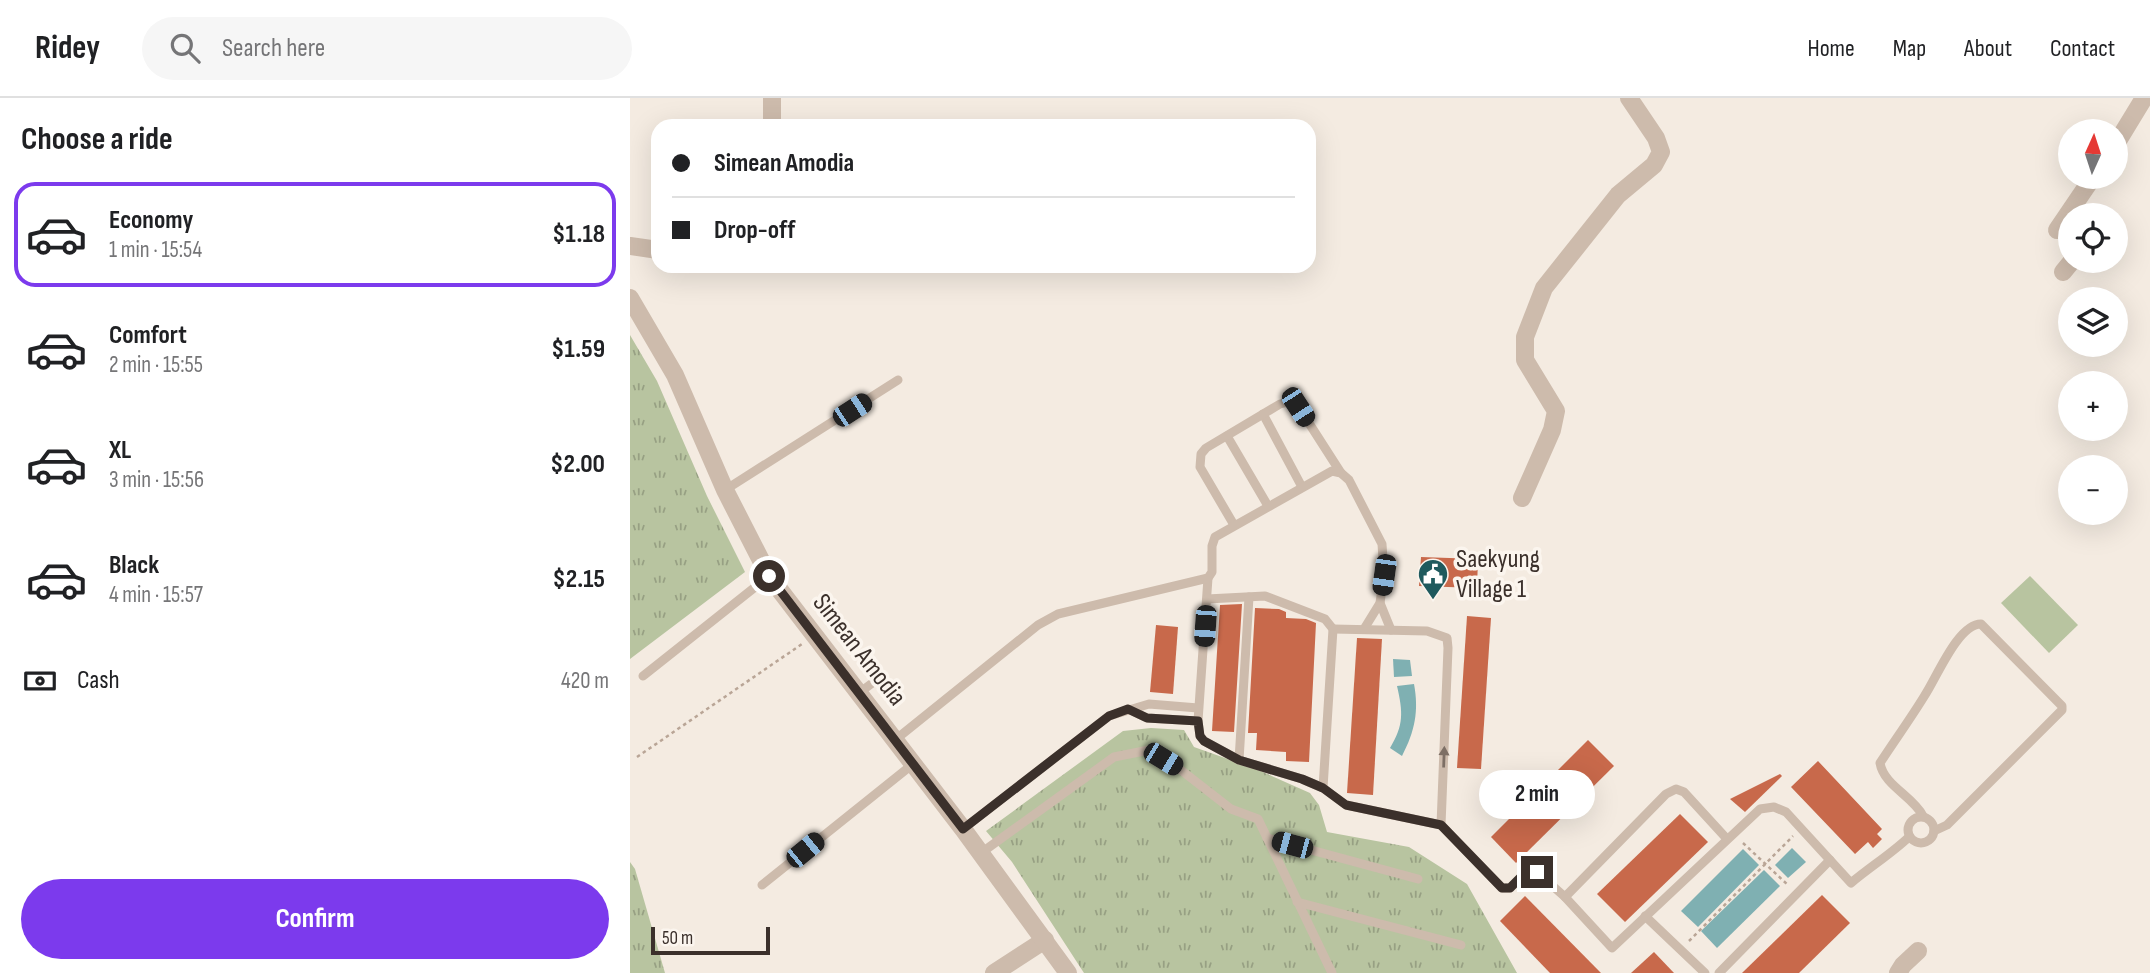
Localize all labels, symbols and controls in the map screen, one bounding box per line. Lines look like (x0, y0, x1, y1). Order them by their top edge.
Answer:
search box (142, 17, 632, 80)
text: Ridey (35, 28, 100, 68)
icon: search (166, 29, 204, 67)
text: Search here (222, 33, 325, 64)
text: Home (1807, 34, 1855, 63)
text: Map (1893, 34, 1926, 63)
text: About (1964, 34, 2012, 63)
text: Contact (2050, 34, 2115, 63)
north arrow (2058, 119, 2128, 189)
map controls (2058, 119, 2128, 525)
text: Choose a ride (21, 120, 173, 159)
text: Simean Amodia (714, 148, 854, 179)
icon: car (25, 203, 88, 266)
button: locate (2058, 203, 2128, 273)
text: Economy (109, 205, 193, 236)
text: Drop-off (714, 215, 795, 246)
text: $1.18 (552, 219, 605, 250)
text: 1 min · 15:54 (109, 236, 202, 264)
button: layers (2058, 287, 2128, 357)
icon: car (25, 318, 88, 381)
text: Comfort (109, 320, 187, 351)
text: $1.59 (551, 334, 605, 365)
text: 2 min · 15:55 (109, 351, 203, 379)
button: + (2058, 371, 2128, 441)
car (1278, 384, 1319, 430)
car (829, 390, 876, 430)
icon: car (25, 433, 88, 496)
text: XL (109, 435, 131, 466)
text: $2.00 (550, 449, 605, 480)
button: − (2058, 455, 2128, 525)
text: 3 min · 15:56 (109, 466, 204, 494)
place label: Saekyung Village 1 (1456, 544, 1540, 605)
icon: car (25, 548, 88, 611)
text: Black (109, 550, 159, 581)
car (1371, 553, 1398, 597)
public building icon: Saekyung Village 1 (1416, 557, 1450, 601)
route start (753, 560, 785, 592)
text: $2.15 (553, 564, 605, 595)
text: 4 min · 15:57 (109, 581, 203, 609)
street label: Simean Amodia (806, 588, 912, 712)
car (1194, 604, 1217, 648)
icon: cash (21, 662, 59, 700)
text: Cash (77, 665, 120, 696)
text: 420 m (561, 667, 609, 695)
car (1140, 739, 1187, 779)
one-way arrow (1438, 746, 1449, 768)
callout: 2 min (1479, 770, 1595, 820)
text: 2 min (1515, 780, 1559, 808)
car (783, 829, 828, 871)
car (1269, 829, 1316, 861)
route end (1521, 856, 1553, 888)
button: Confirm (21, 879, 609, 959)
scale bar (651, 924, 770, 956)
text: 50 m (662, 927, 693, 950)

